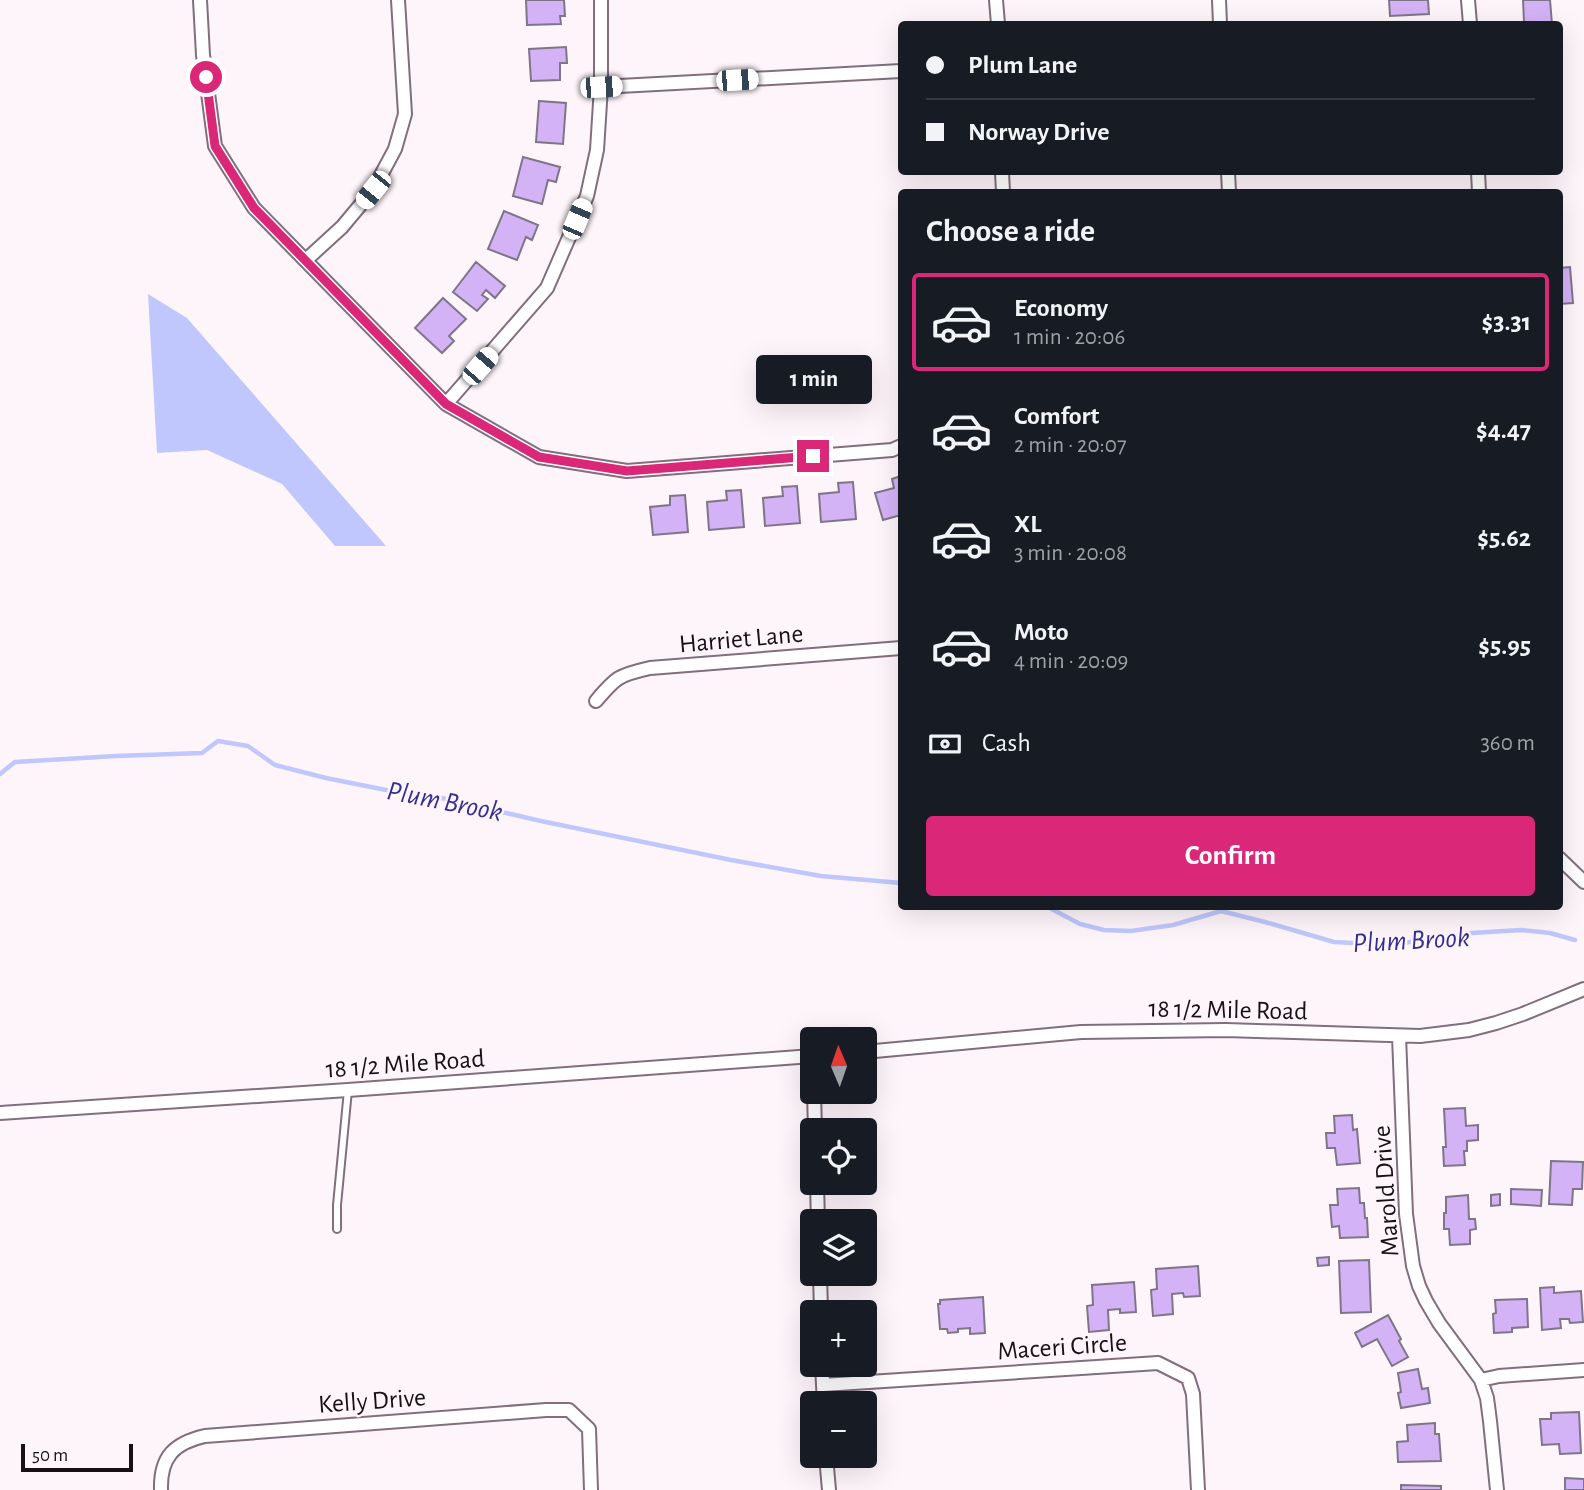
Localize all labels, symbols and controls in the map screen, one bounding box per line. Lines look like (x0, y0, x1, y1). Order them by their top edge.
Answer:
text: Plum Lane (968, 52, 1077, 78)
route start (190, 61, 222, 93)
car (716, 68, 759, 92)
car (580, 75, 623, 99)
text: Norway Drive (968, 119, 1109, 145)
car (352, 167, 395, 213)
car (560, 196, 595, 242)
text: Choose a ride (926, 215, 1095, 247)
icon: car (930, 291, 993, 354)
text: Economy (1014, 295, 1108, 321)
text: $3.31 (1482, 309, 1531, 335)
text: 1 min · 20:06 (1014, 326, 1125, 349)
car (459, 343, 502, 389)
callout: 1 min (755, 354, 871, 404)
text: 1 min (790, 368, 838, 391)
icon: car (930, 399, 993, 462)
text: Comfort (1014, 403, 1099, 429)
text: $4.47 (1476, 417, 1531, 443)
text: 2 min · 20:07 (1014, 434, 1127, 457)
route end (797, 440, 829, 472)
icon: car (930, 507, 993, 570)
text: XL (1014, 511, 1041, 537)
text: $5.62 (1477, 525, 1531, 551)
text: 3 min · 20:08 (1014, 542, 1127, 565)
icon: car (930, 615, 993, 678)
text: Moto (1014, 619, 1069, 645)
street label: Harriet Lane (678, 621, 804, 657)
text: $5.95 (1478, 633, 1531, 659)
text: 4 min · 20:09 (1014, 650, 1128, 673)
icon: cash (926, 725, 964, 763)
text: Cash (982, 730, 1031, 756)
text: 360 m (1480, 732, 1535, 755)
water label: Plum Brook (384, 777, 505, 827)
button: Confirm (926, 816, 1535, 896)
water label: Plum Brook (1352, 924, 1470, 958)
street label: 18 1/2 Mile Road (1148, 996, 1308, 1024)
north arrow (800, 1027, 877, 1104)
map controls (800, 1027, 877, 1468)
street label: 18 1/2 Mile Road (325, 1045, 485, 1083)
button: locate (800, 1118, 877, 1195)
street label: Marold Drive (1368, 1124, 1404, 1257)
button: layers (800, 1209, 877, 1286)
button: + (800, 1300, 877, 1377)
street label: Maceri Circle (996, 1330, 1128, 1364)
street label: Kelly Drive (317, 1384, 427, 1418)
button: − (800, 1391, 877, 1468)
scale bar (21, 1441, 133, 1473)
text: 50 m (32, 1446, 68, 1465)

